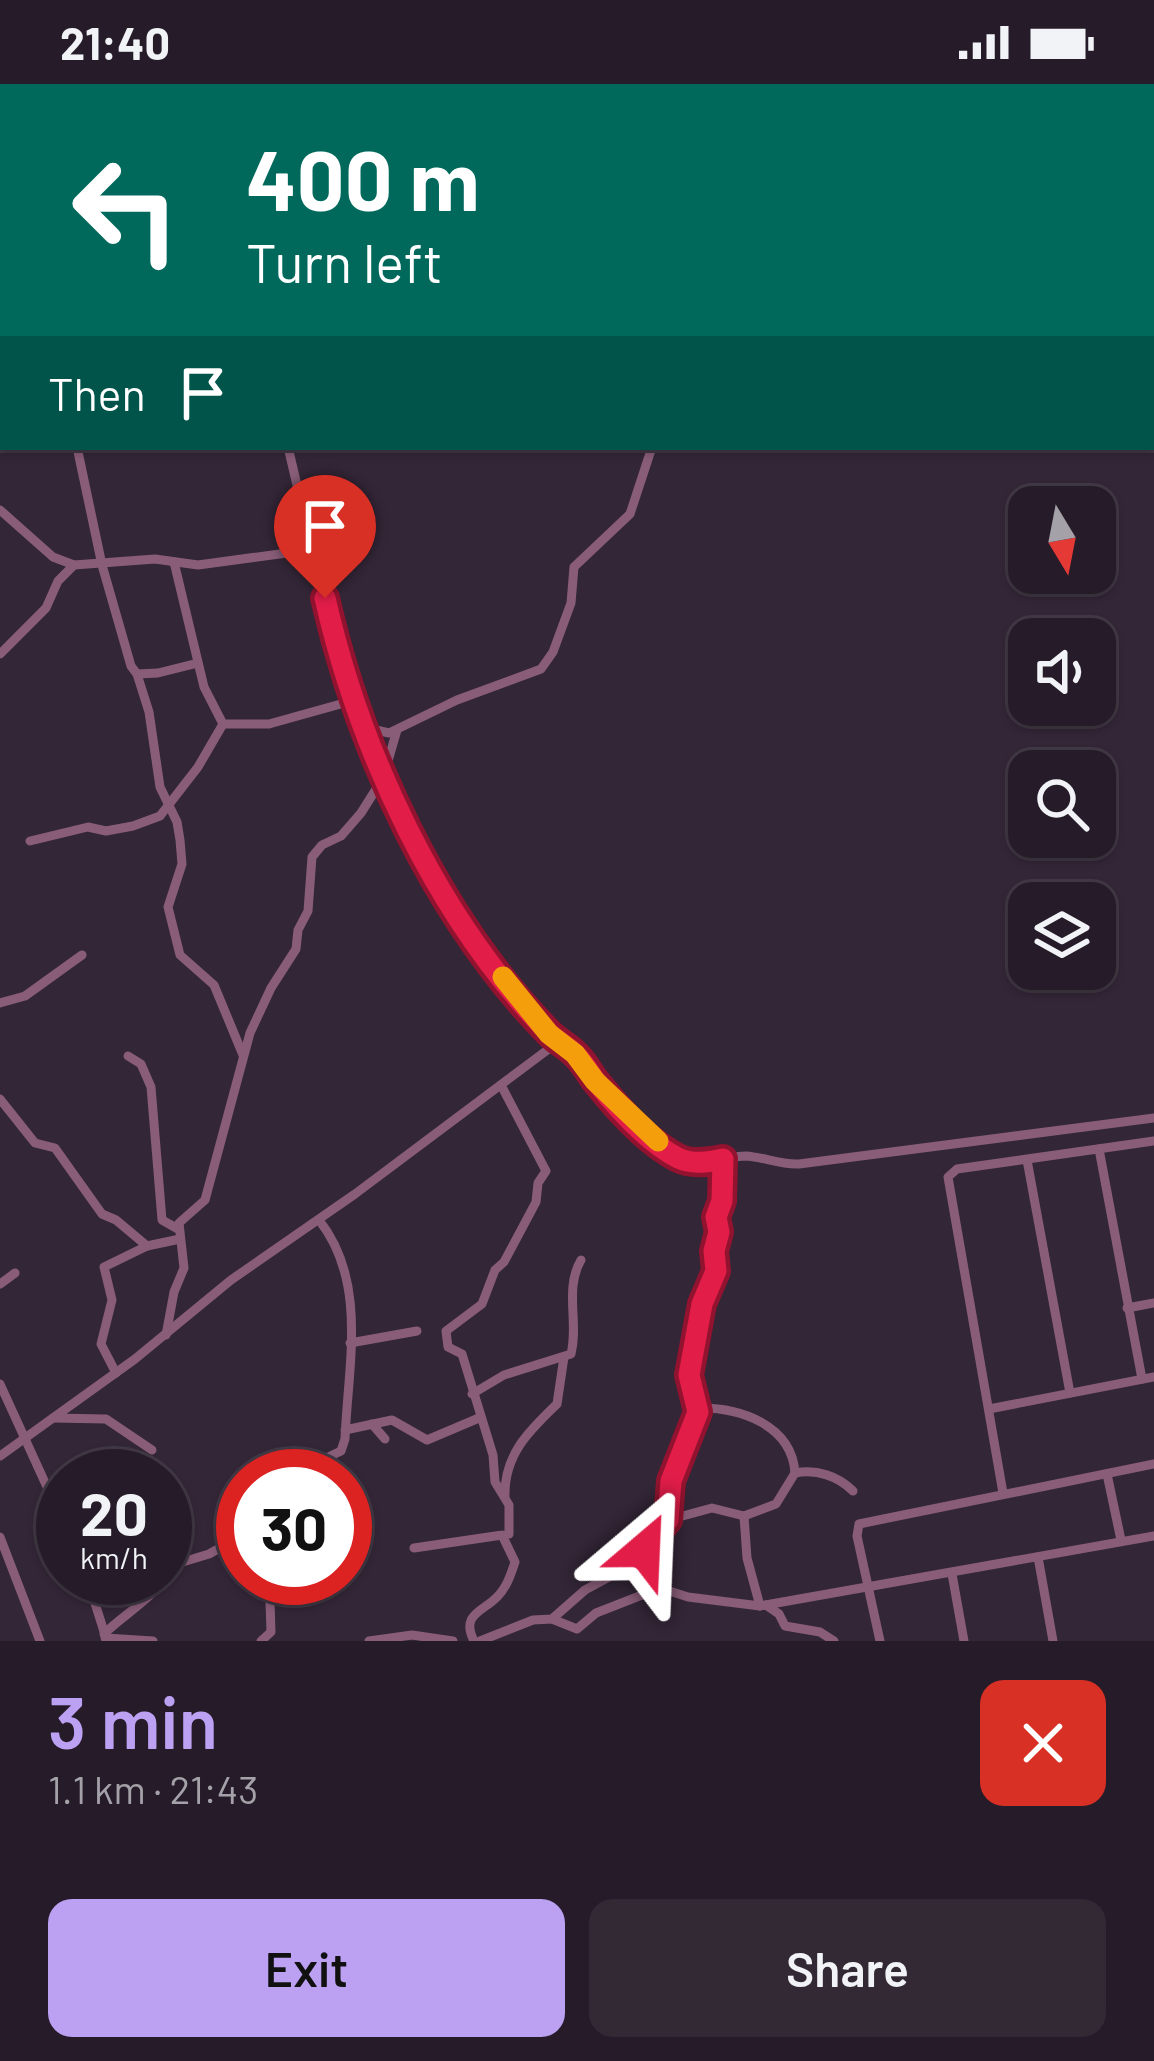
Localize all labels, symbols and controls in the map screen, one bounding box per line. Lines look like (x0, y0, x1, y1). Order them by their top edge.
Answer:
text: 21:40 (60, 15, 170, 69)
text: 400 m (246, 127, 480, 228)
icon: left (48, 132, 204, 288)
text: Turn left (246, 229, 443, 294)
icon: arrive (170, 360, 236, 426)
text: Then (48, 366, 146, 420)
pin (274, 475, 376, 598)
north arrow (1008, 486, 1116, 594)
map controls (1008, 486, 1116, 990)
icon: arrive (292, 493, 358, 559)
button: sound (1008, 618, 1116, 726)
button: search (1008, 750, 1116, 858)
button: layers (1008, 882, 1116, 990)
speed limit sign: 30 (216, 1449, 372, 1605)
text: 20 (80, 1476, 148, 1548)
position arrow (581, 1487, 707, 1613)
text: km/h (80, 1539, 148, 1575)
text: 3 min (48, 1677, 218, 1763)
button: close (980, 1680, 1106, 1806)
text: 1.1 km · 21:43 (48, 1765, 258, 1812)
button: Exit (48, 1899, 565, 2037)
button: Share (589, 1899, 1106, 2037)

